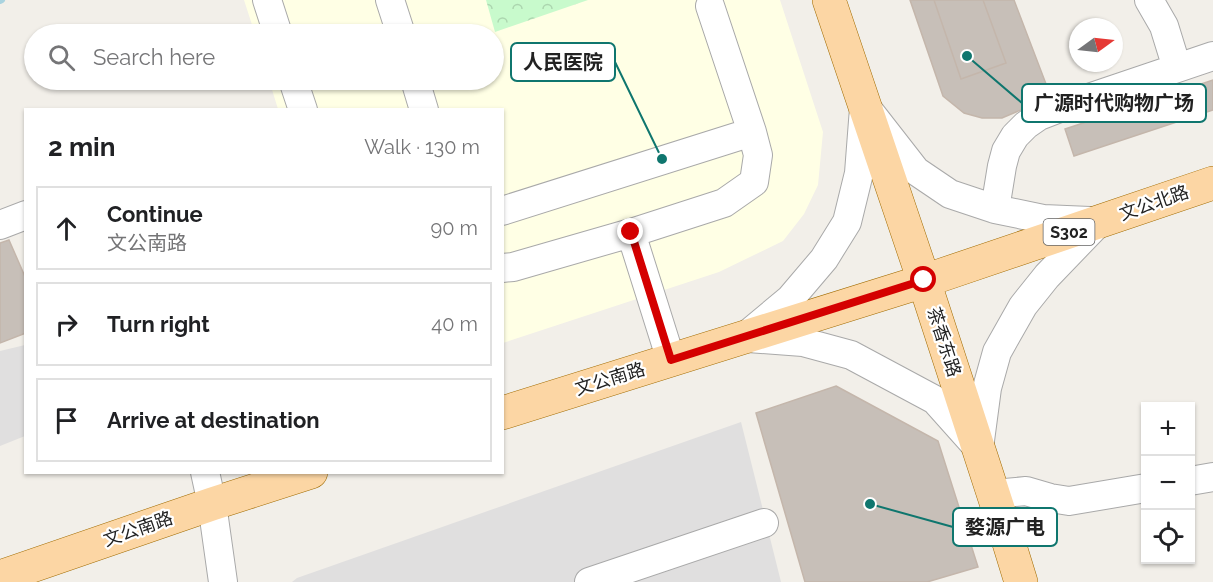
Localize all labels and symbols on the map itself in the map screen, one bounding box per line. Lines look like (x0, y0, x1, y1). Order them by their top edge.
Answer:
north arrow (1069, 18, 1123, 72)
callout: 人民医院 (511, 43, 615, 81)
text: 人民医院 (523, 50, 603, 74)
callout: 广源时代购物广场 (1022, 84, 1206, 122)
text: 广源时代购物广场 (1034, 91, 1194, 115)
street label: 文公北路 (1116, 181, 1191, 224)
route end (617, 218, 643, 244)
road number: S302 (1044, 219, 1094, 245)
route start (910, 266, 936, 292)
street label: 茶香东路 (923, 304, 966, 379)
street label: 文公南路 (572, 358, 647, 399)
street label: 文公南路 (100, 507, 175, 550)
callout: 婺源广电 (953, 508, 1057, 546)
text: 婺源广电 (965, 515, 1045, 539)

